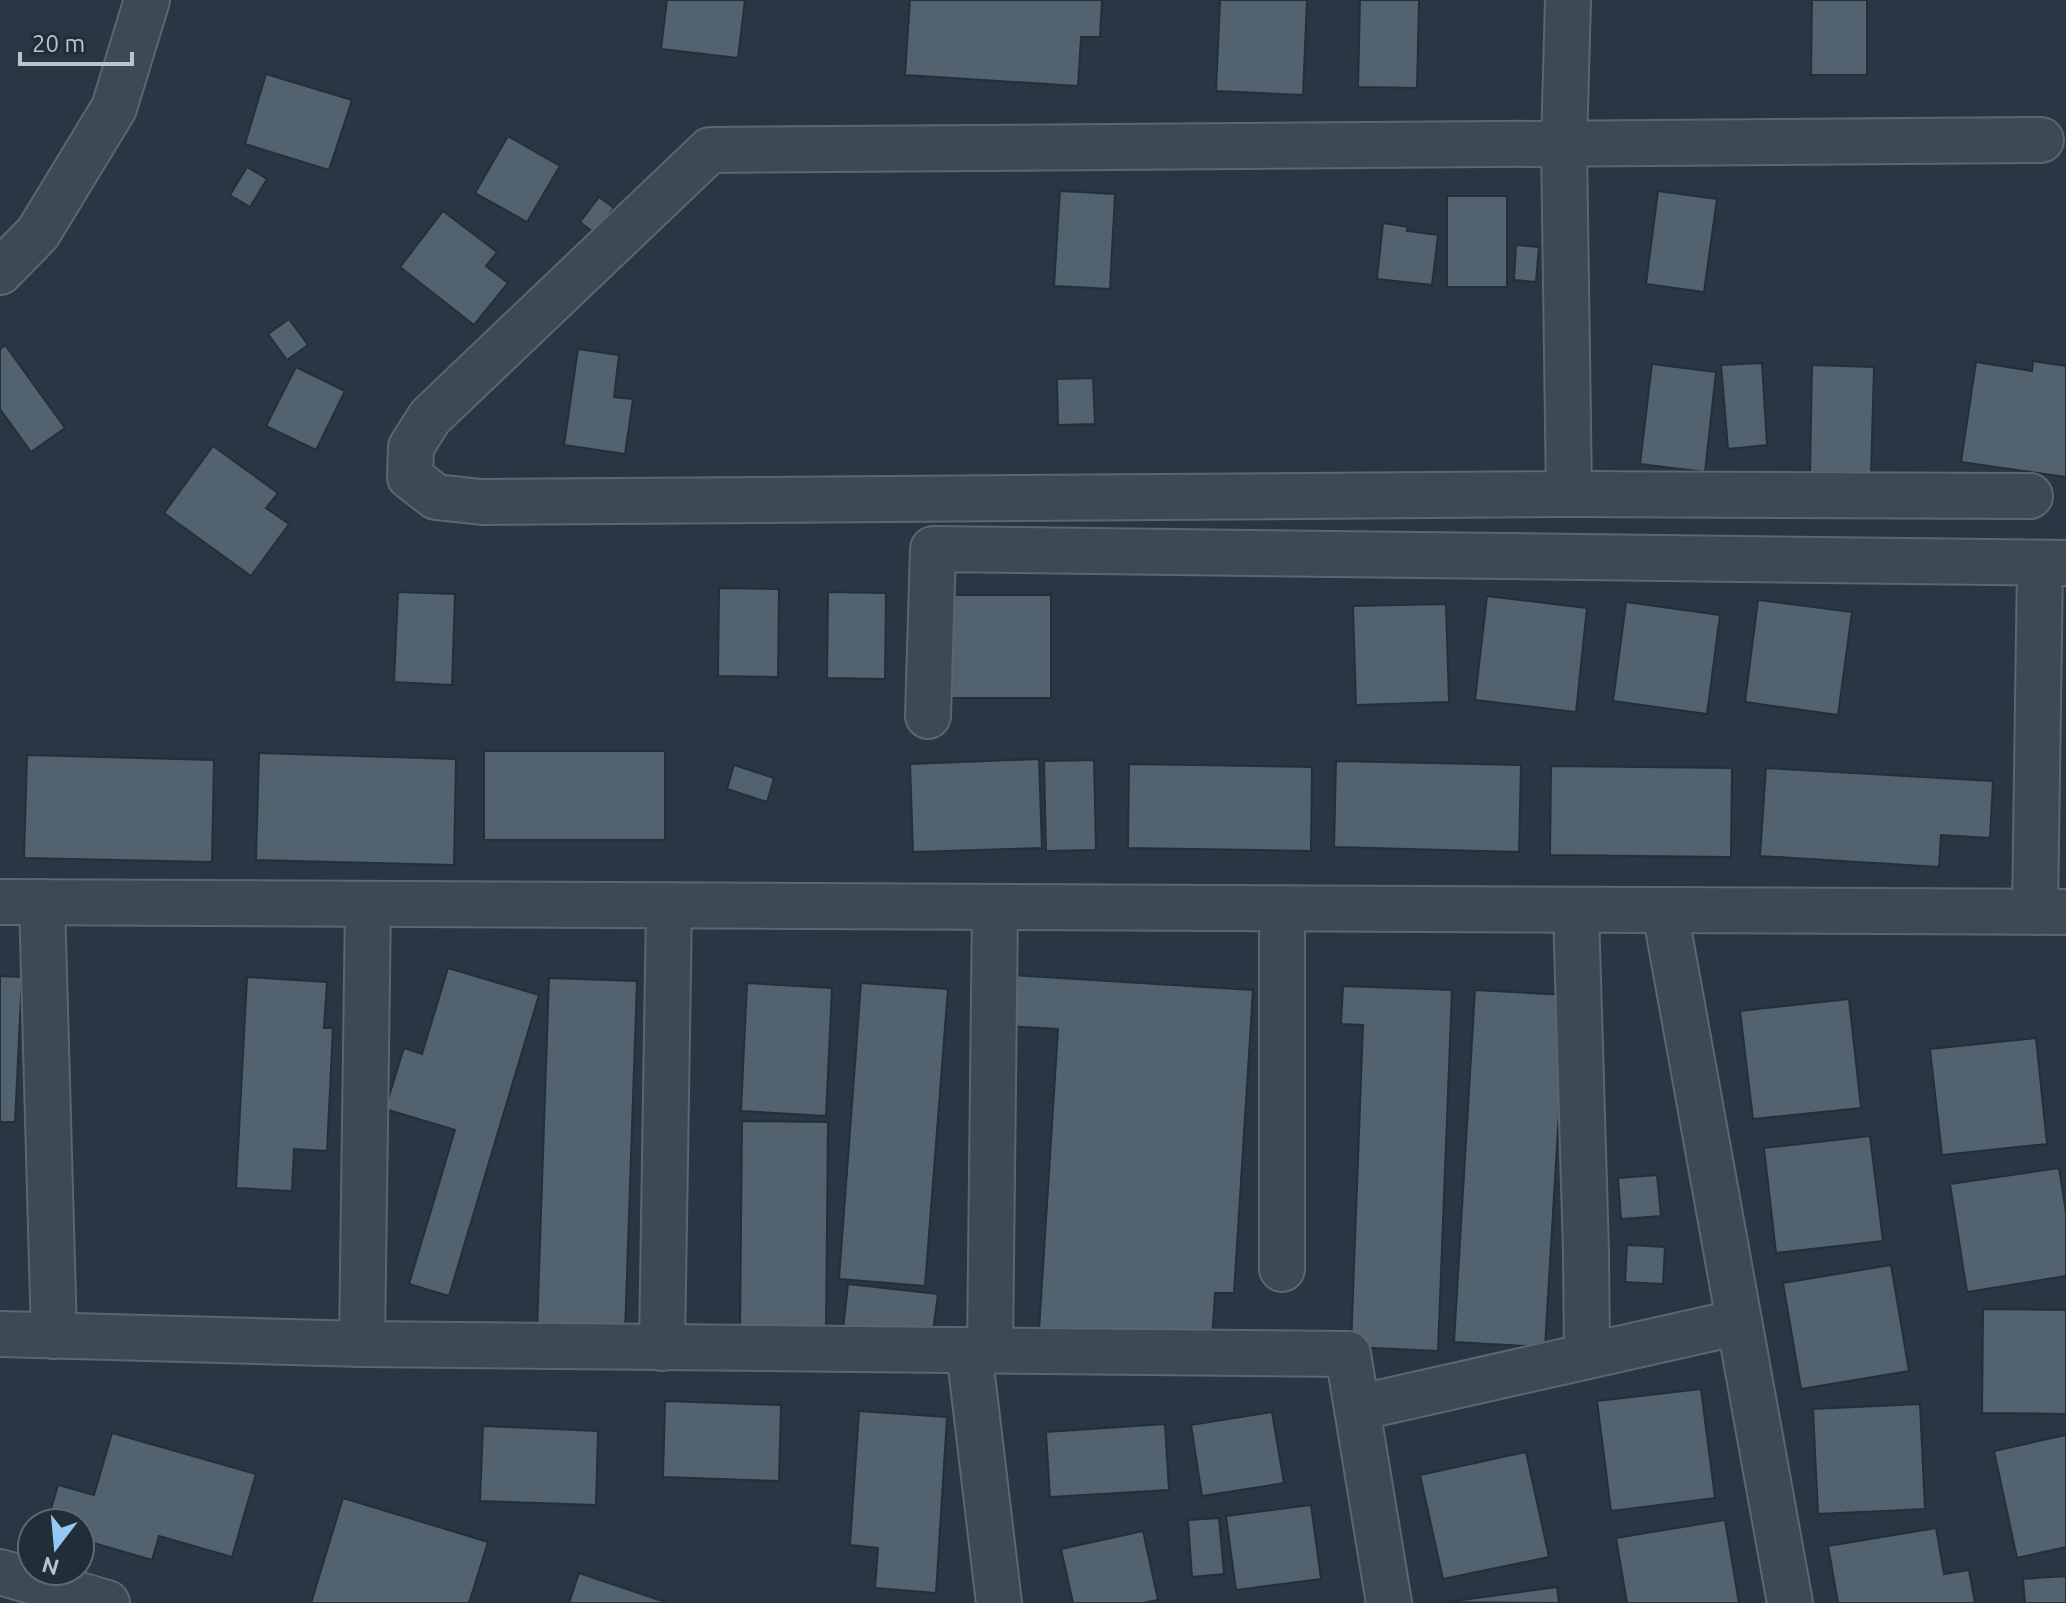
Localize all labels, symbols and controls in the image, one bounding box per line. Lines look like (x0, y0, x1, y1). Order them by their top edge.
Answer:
scale bar (20, 16, 132, 66)
text: 20 m (32, 30, 85, 57)
north arrow (16, 1507, 96, 1587)
text: N (39, 1552, 62, 1581)

